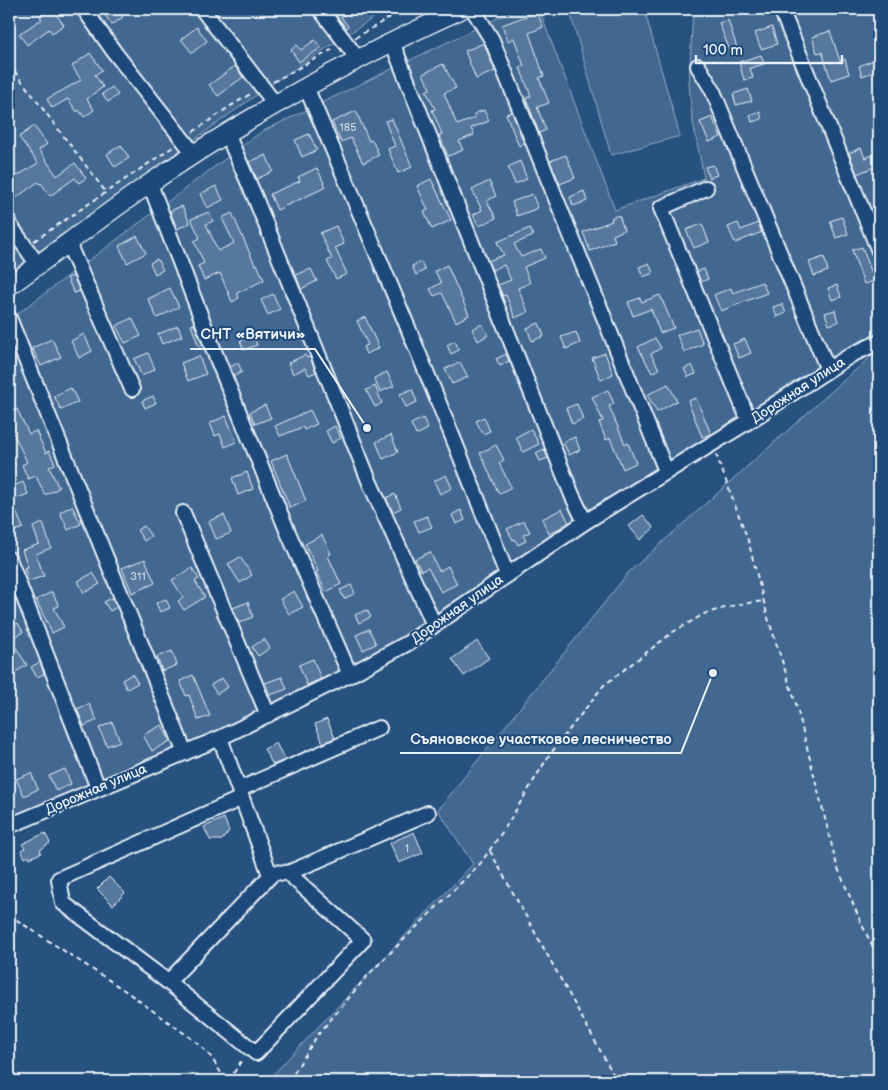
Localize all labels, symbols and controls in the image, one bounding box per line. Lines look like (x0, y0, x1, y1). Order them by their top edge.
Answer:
scale bar (696, 32, 842, 64)
text: 100 m (703, 41, 743, 60)
house number: 185 (340, 121, 356, 134)
callout: СНТ «Вятичи» (190, 319, 315, 349)
text: СНТ «Вятичи» (201, 325, 306, 344)
street label: Дорожная улица (748, 353, 849, 427)
house number: 311 (130, 570, 146, 583)
street label: Дорожная улица (408, 571, 507, 647)
callout: Съяновское участковое лесничество (400, 723, 681, 753)
text: Съяновское участковое лесничество (410, 730, 672, 749)
street label: Дорожная улица (43, 760, 150, 818)
house number: 1 (405, 842, 409, 855)

